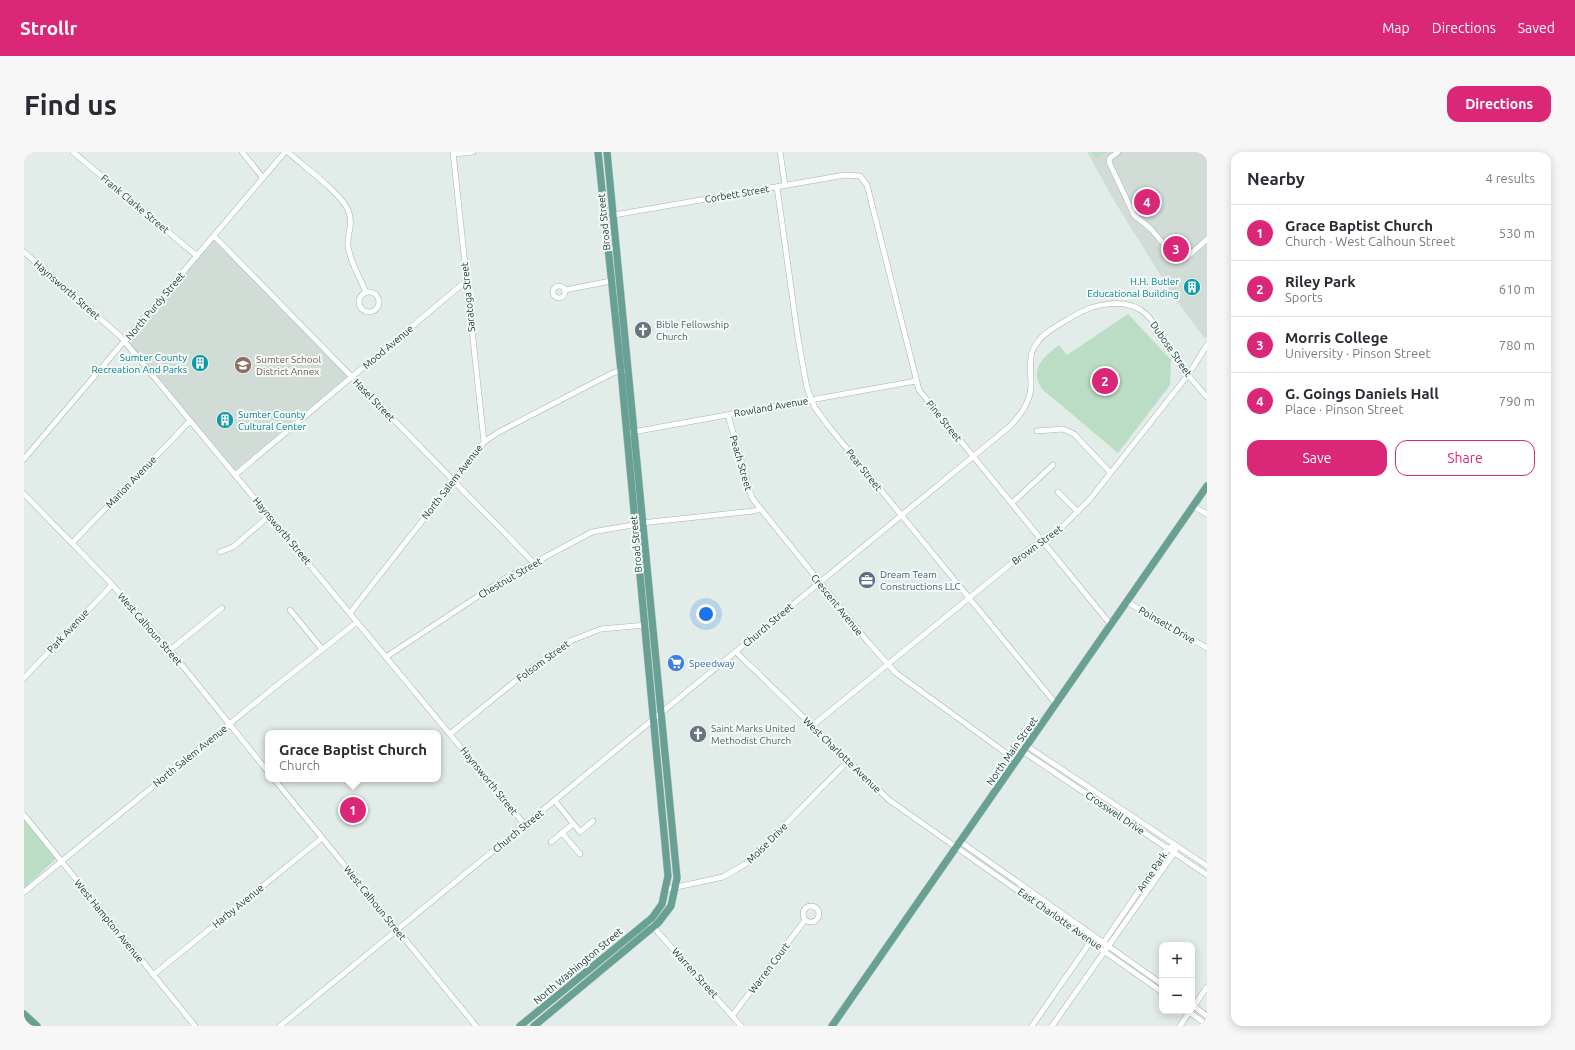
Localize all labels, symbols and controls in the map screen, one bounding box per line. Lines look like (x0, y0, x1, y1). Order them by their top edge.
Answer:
text: Strollr (20, 17, 77, 39)
text: Map (1382, 20, 1410, 36)
text: Directions (1432, 20, 1496, 36)
text: Saved (1518, 20, 1555, 36)
button: Directions (1447, 86, 1551, 122)
text: Find us (24, 89, 117, 120)
text: Nearby (1247, 169, 1305, 188)
text: 4 results (1485, 171, 1535, 185)
street label: Frank Clarke Street (99, 172, 171, 236)
street label: Corbett Street (704, 183, 770, 205)
pin: 4 (1134, 187, 1160, 217)
street label: Broad Street (596, 193, 612, 251)
text: Grace Baptist Church (1285, 217, 1433, 234)
text: 1 (1256, 226, 1264, 240)
text: 530 m (1499, 226, 1535, 240)
pin: 3 (1163, 234, 1189, 264)
text: Church · West Calhoun Street (1285, 234, 1455, 248)
street label: Haynsworth Street (32, 258, 102, 322)
street label: Saratoga Street (459, 261, 477, 332)
street label: North Purdy Street (123, 270, 187, 342)
text: Riley Park (1285, 273, 1356, 290)
place label: H.H. Butler Educational Building (1087, 276, 1179, 299)
building icon: H.H. Butler Educational Building (1182, 277, 1202, 297)
text: 2 (1256, 282, 1264, 296)
text: 610 m (1499, 282, 1535, 296)
text: Sports (1285, 290, 1323, 304)
place label: Bible Fellowship Church (656, 319, 729, 342)
street label: Dubose Street (1148, 319, 1194, 379)
church icon: Bible Fellowship Church (633, 320, 653, 340)
street label: Mood Avenue (361, 323, 415, 371)
text: Morris College (1285, 329, 1388, 346)
text: 3 (1256, 338, 1264, 352)
text: 780 m (1499, 338, 1535, 352)
text: University · Pinson Street (1285, 346, 1431, 360)
place label: Sumter County Recreation And Parks (91, 352, 187, 375)
building icon: Sumter County Recreation And Parks (190, 353, 210, 373)
place label: Sumter School District Annex (256, 354, 321, 377)
school or university icon: Sumter School District Annex (233, 355, 253, 375)
pin: 2 (1092, 366, 1118, 396)
street label: Hasel Street (351, 376, 397, 424)
text: G. Goings Daniels Hall (1285, 385, 1439, 402)
text: 4 (1256, 394, 1264, 408)
text: 790 m (1499, 394, 1535, 408)
street label: Rowland Avenue (733, 395, 809, 419)
street label: Pine Street (924, 398, 964, 444)
text: Place · Pinson Street (1285, 402, 1404, 416)
place label: Sumter County Cultural Center (238, 409, 307, 432)
building icon: Sumter County Cultural Center (215, 410, 235, 430)
street label: Peach Street (728, 434, 754, 492)
button: Save (1247, 440, 1387, 476)
button: Share (1395, 440, 1535, 476)
street label: North Salem Avenue (419, 442, 485, 522)
street label: Pear Street (844, 447, 884, 493)
street label: Marion Avenue (104, 454, 158, 510)
street label: Haynsworth Street (251, 495, 313, 567)
street label: Broad Street (628, 515, 644, 573)
street label: Brown Street (1010, 523, 1064, 567)
street label: Chestnut Street (476, 555, 544, 601)
place label: Dream Team Constructions LLC (880, 569, 961, 592)
office icon: Dream Team Constructions LLC (857, 570, 877, 590)
street label: Crescent Avenue (809, 572, 865, 638)
street label: West Calhoun Street (116, 591, 184, 667)
street label: Church Street (741, 601, 795, 649)
your location (696, 604, 716, 624)
street label: Poinsett Drive (1137, 604, 1197, 646)
street label: Park Avenue (45, 607, 91, 655)
street label: Folsom Street (514, 638, 572, 684)
supermarket icon: Speedway (666, 653, 686, 673)
place label: Speedway (689, 658, 735, 669)
street label: West Charlotte Avenue (801, 715, 883, 795)
street label: North Main Street (984, 715, 1040, 787)
street label: North Salem Avenue (151, 723, 229, 789)
place label: Saint Marks United Methodist Church (711, 723, 795, 746)
church icon: Saint Marks United Methodist Church (688, 724, 708, 744)
popup (265, 730, 441, 782)
text: Grace Baptist Church (279, 741, 427, 758)
street label: Haynsworth Street (458, 745, 520, 817)
text: Church (279, 758, 320, 772)
street label: Crosswell Drive (1083, 789, 1147, 837)
pin: 1 (340, 795, 366, 825)
street label: Church Street (490, 807, 546, 855)
street label: Moise Drive (744, 820, 790, 866)
street label: Anne Park (1135, 850, 1169, 894)
street label: West Calhoun Street (342, 864, 408, 942)
street label: West Hampton Avenue (72, 877, 146, 965)
street label: Harby Avenue (210, 882, 266, 930)
street label: East Charlotte Avenue (1016, 886, 1104, 952)
street label: North Washington Street (531, 926, 625, 1006)
street label: Warren Court (746, 940, 792, 996)
map controls (1159, 942, 1195, 1014)
button: + (1159, 942, 1195, 978)
street label: Warren Street (670, 946, 720, 1000)
button: − (1159, 978, 1195, 1014)

